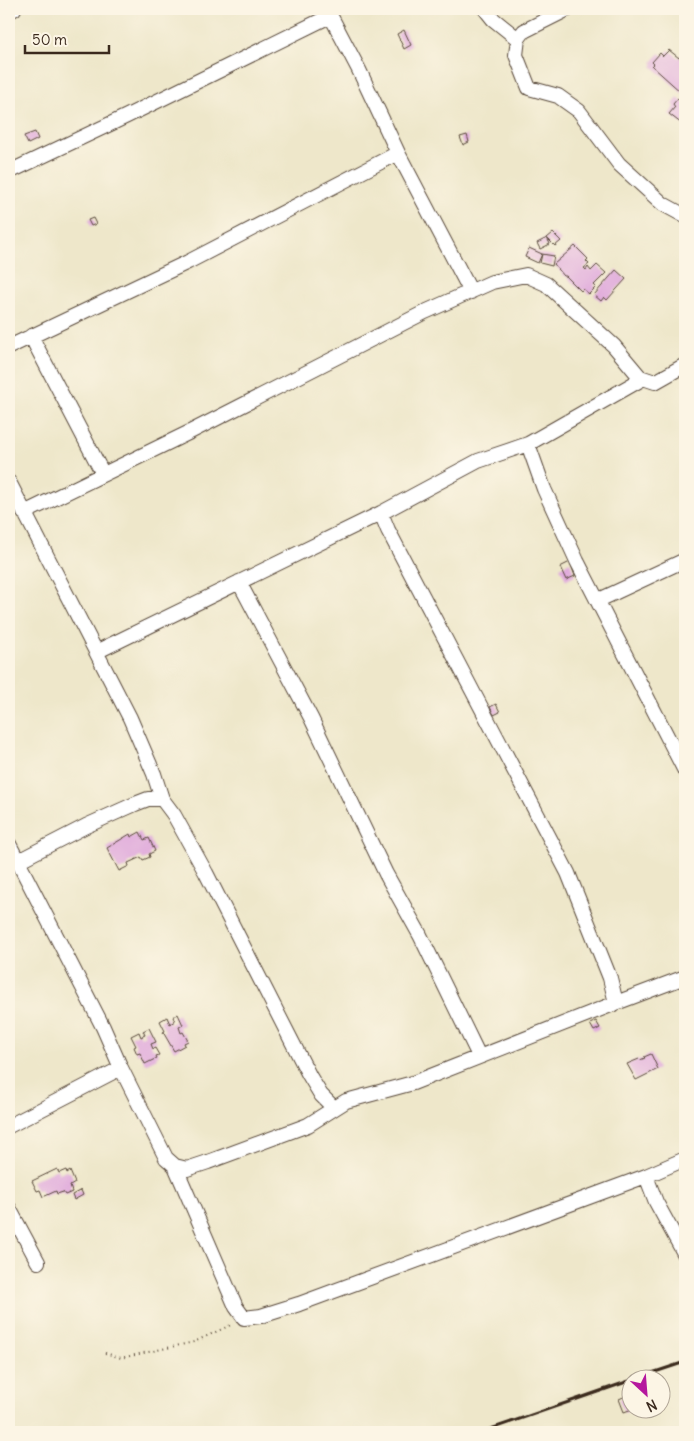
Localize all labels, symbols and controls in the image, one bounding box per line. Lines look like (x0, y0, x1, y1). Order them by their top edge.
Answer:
scale bar (25, 22, 109, 54)
text: 50 m (32, 30, 67, 49)
north arrow (622, 1368, 672, 1418)
text: N (643, 1395, 660, 1416)

